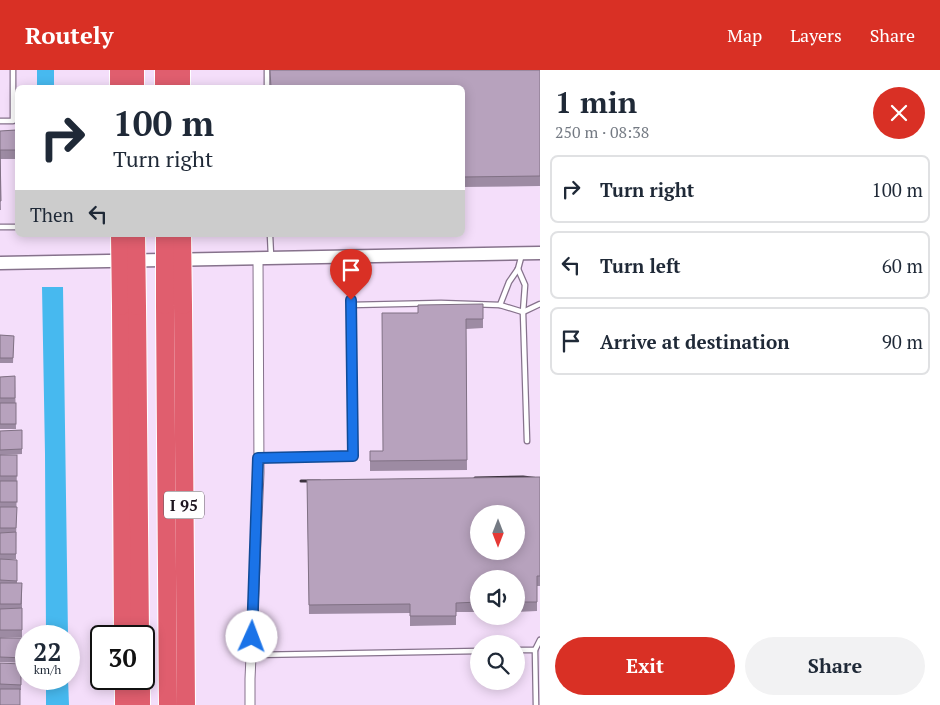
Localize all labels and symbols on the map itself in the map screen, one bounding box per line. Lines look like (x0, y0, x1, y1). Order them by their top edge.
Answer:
pin (330, 249, 372, 300)
road number: I 95 (164, 492, 204, 518)
north arrow (470, 505, 525, 560)
position arrow (225, 610, 277, 662)
speed limit sign: 30 (90, 625, 155, 690)

